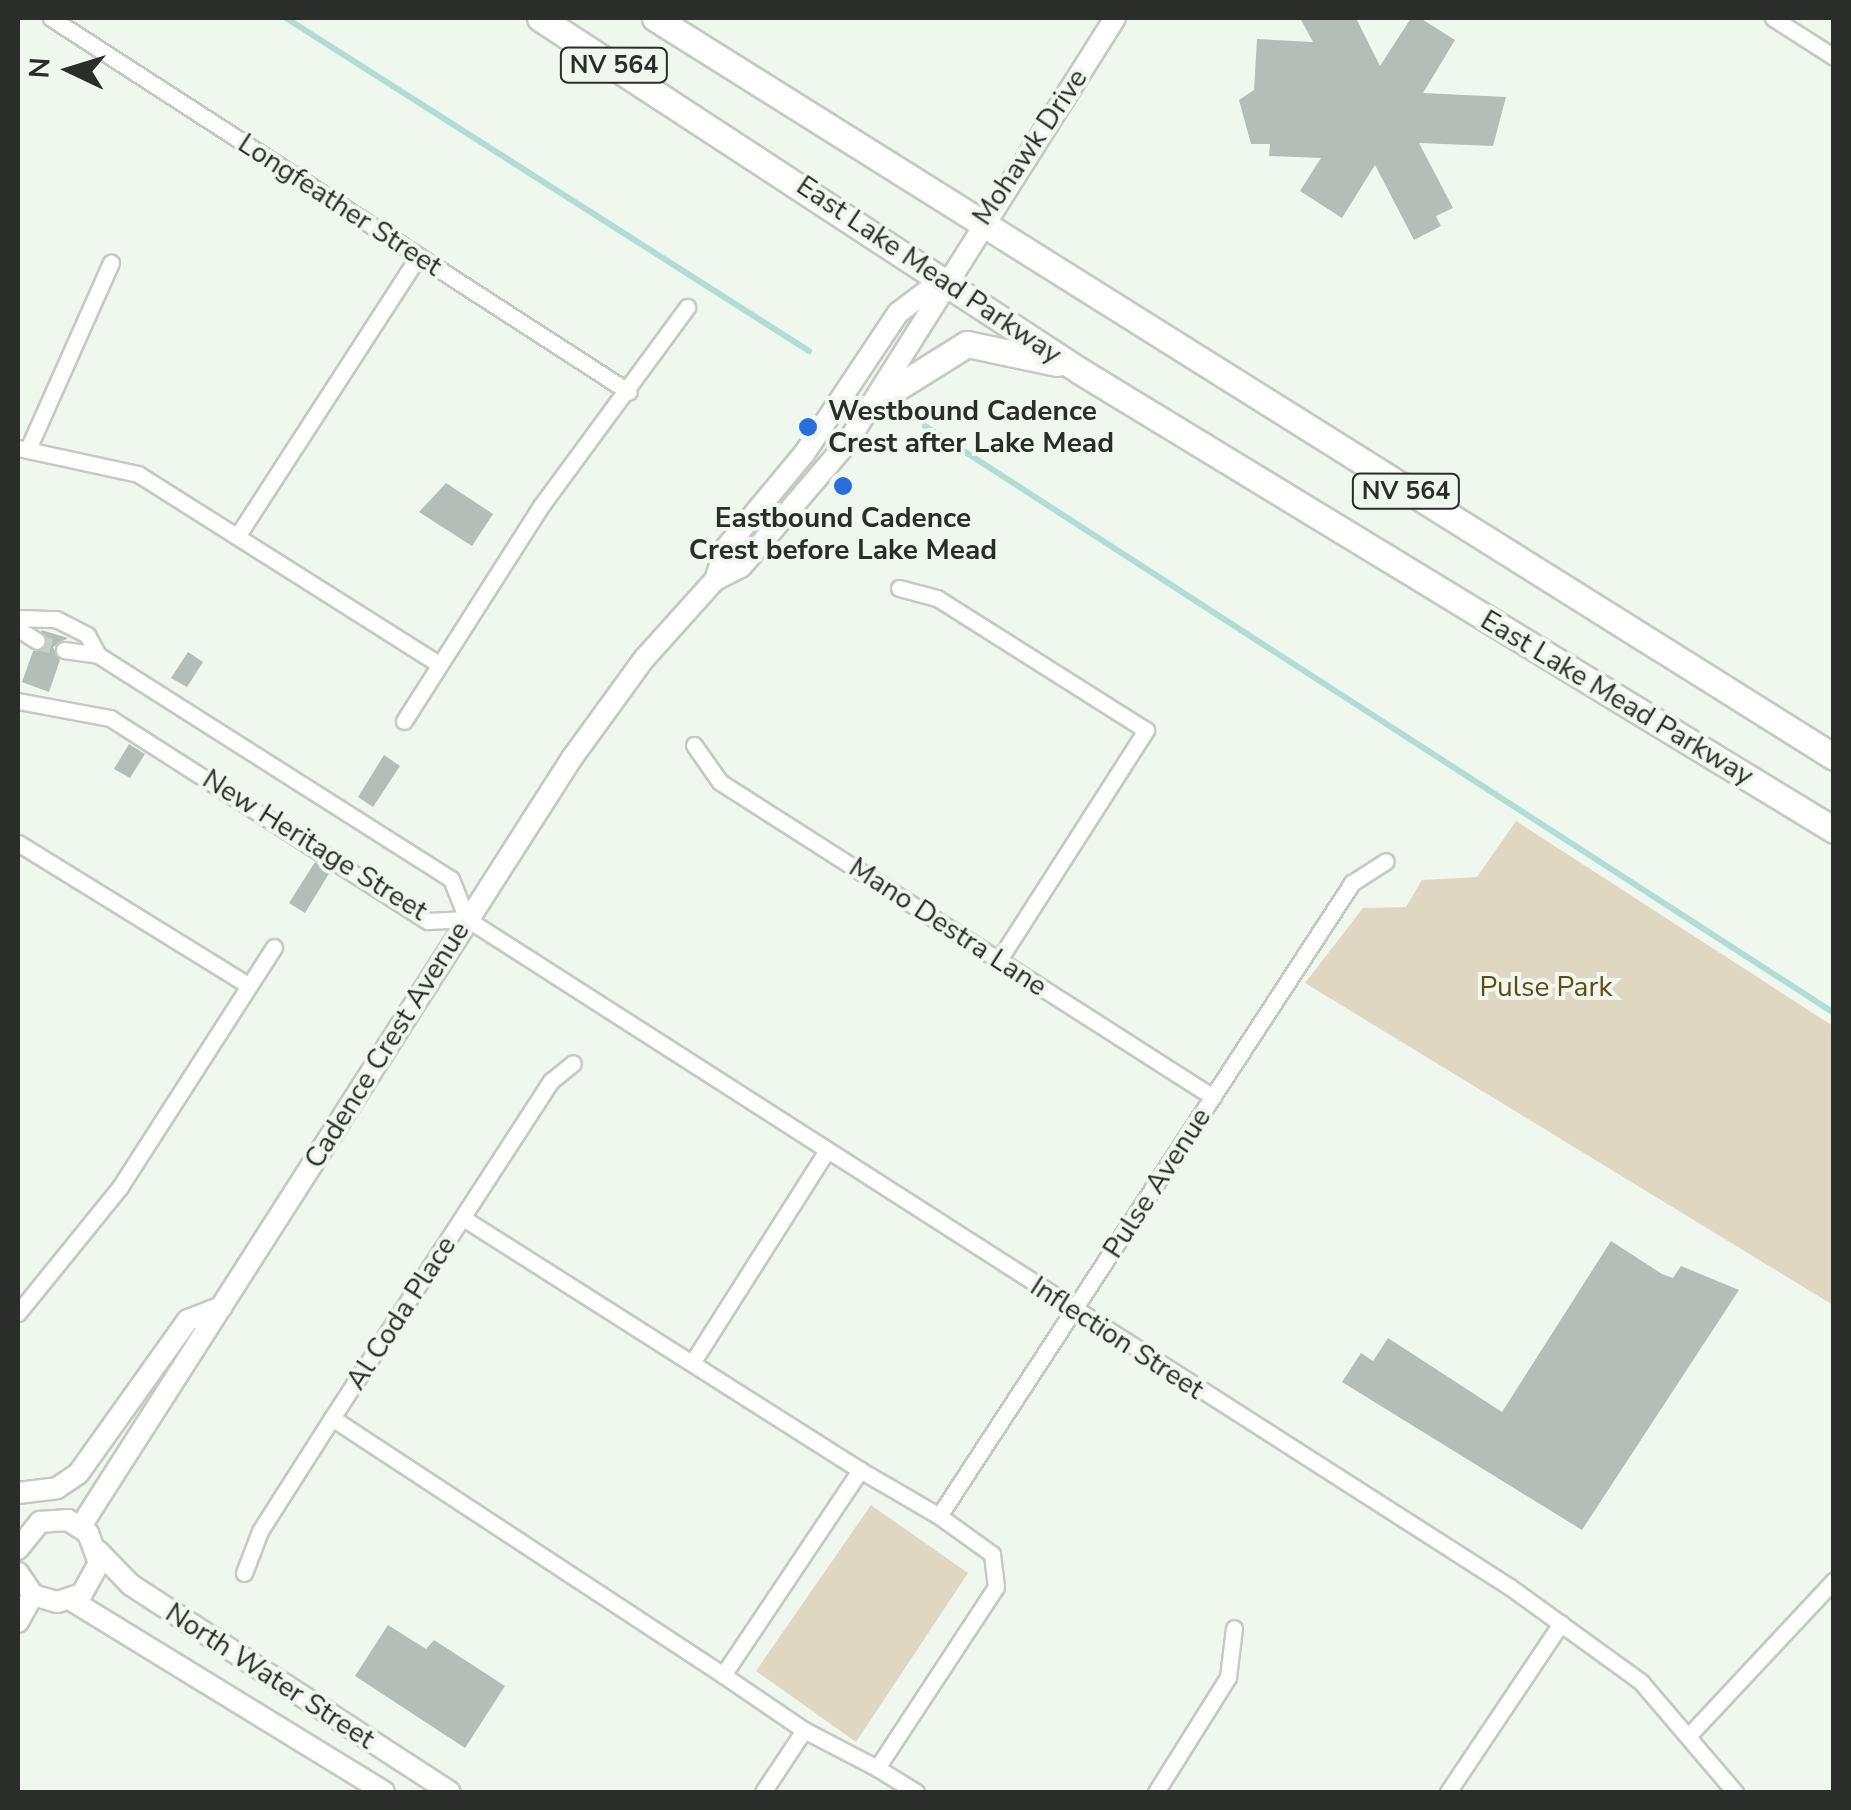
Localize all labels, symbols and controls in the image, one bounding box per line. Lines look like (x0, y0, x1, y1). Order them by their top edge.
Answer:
north arrow (20, 20, 120, 120)
road number: NV 564 (559, 45, 669, 85)
text: N (20, 56, 60, 80)
street label: Mohawk Drive (965, 62, 1095, 232)
street label: Longfeather Street (232, 127, 448, 283)
street label: East Lake Mead Parkway (790, 169, 1068, 371)
place label: Westbound Cadence Crest after Lake Mead (828, 394, 1114, 460)
marker: Westbound Cadence Crest after Lake Mead (797, 416, 819, 438)
road number: NV 564 (1351, 471, 1461, 511)
marker: Eastbound Cadence Crest before Lake Mead (832, 475, 854, 497)
place label: Eastbound Cadence Crest before Lake Mead (689, 501, 997, 567)
street label: East Lake Mead Parkway (1475, 603, 1759, 793)
street label: New Heritage Street (197, 762, 433, 928)
street label: Mano Destra Lane (843, 851, 1053, 1003)
street label: Cadence Crest Avenue (297, 916, 477, 1174)
park label: Pulse Park (1480, 970, 1612, 1004)
street label: Pulse Avenue (1096, 1102, 1218, 1264)
street label: Al Coda Place (339, 1230, 463, 1396)
street label: Inflection Street (1024, 1270, 1210, 1406)
street label: North Water Street (159, 1596, 381, 1756)

